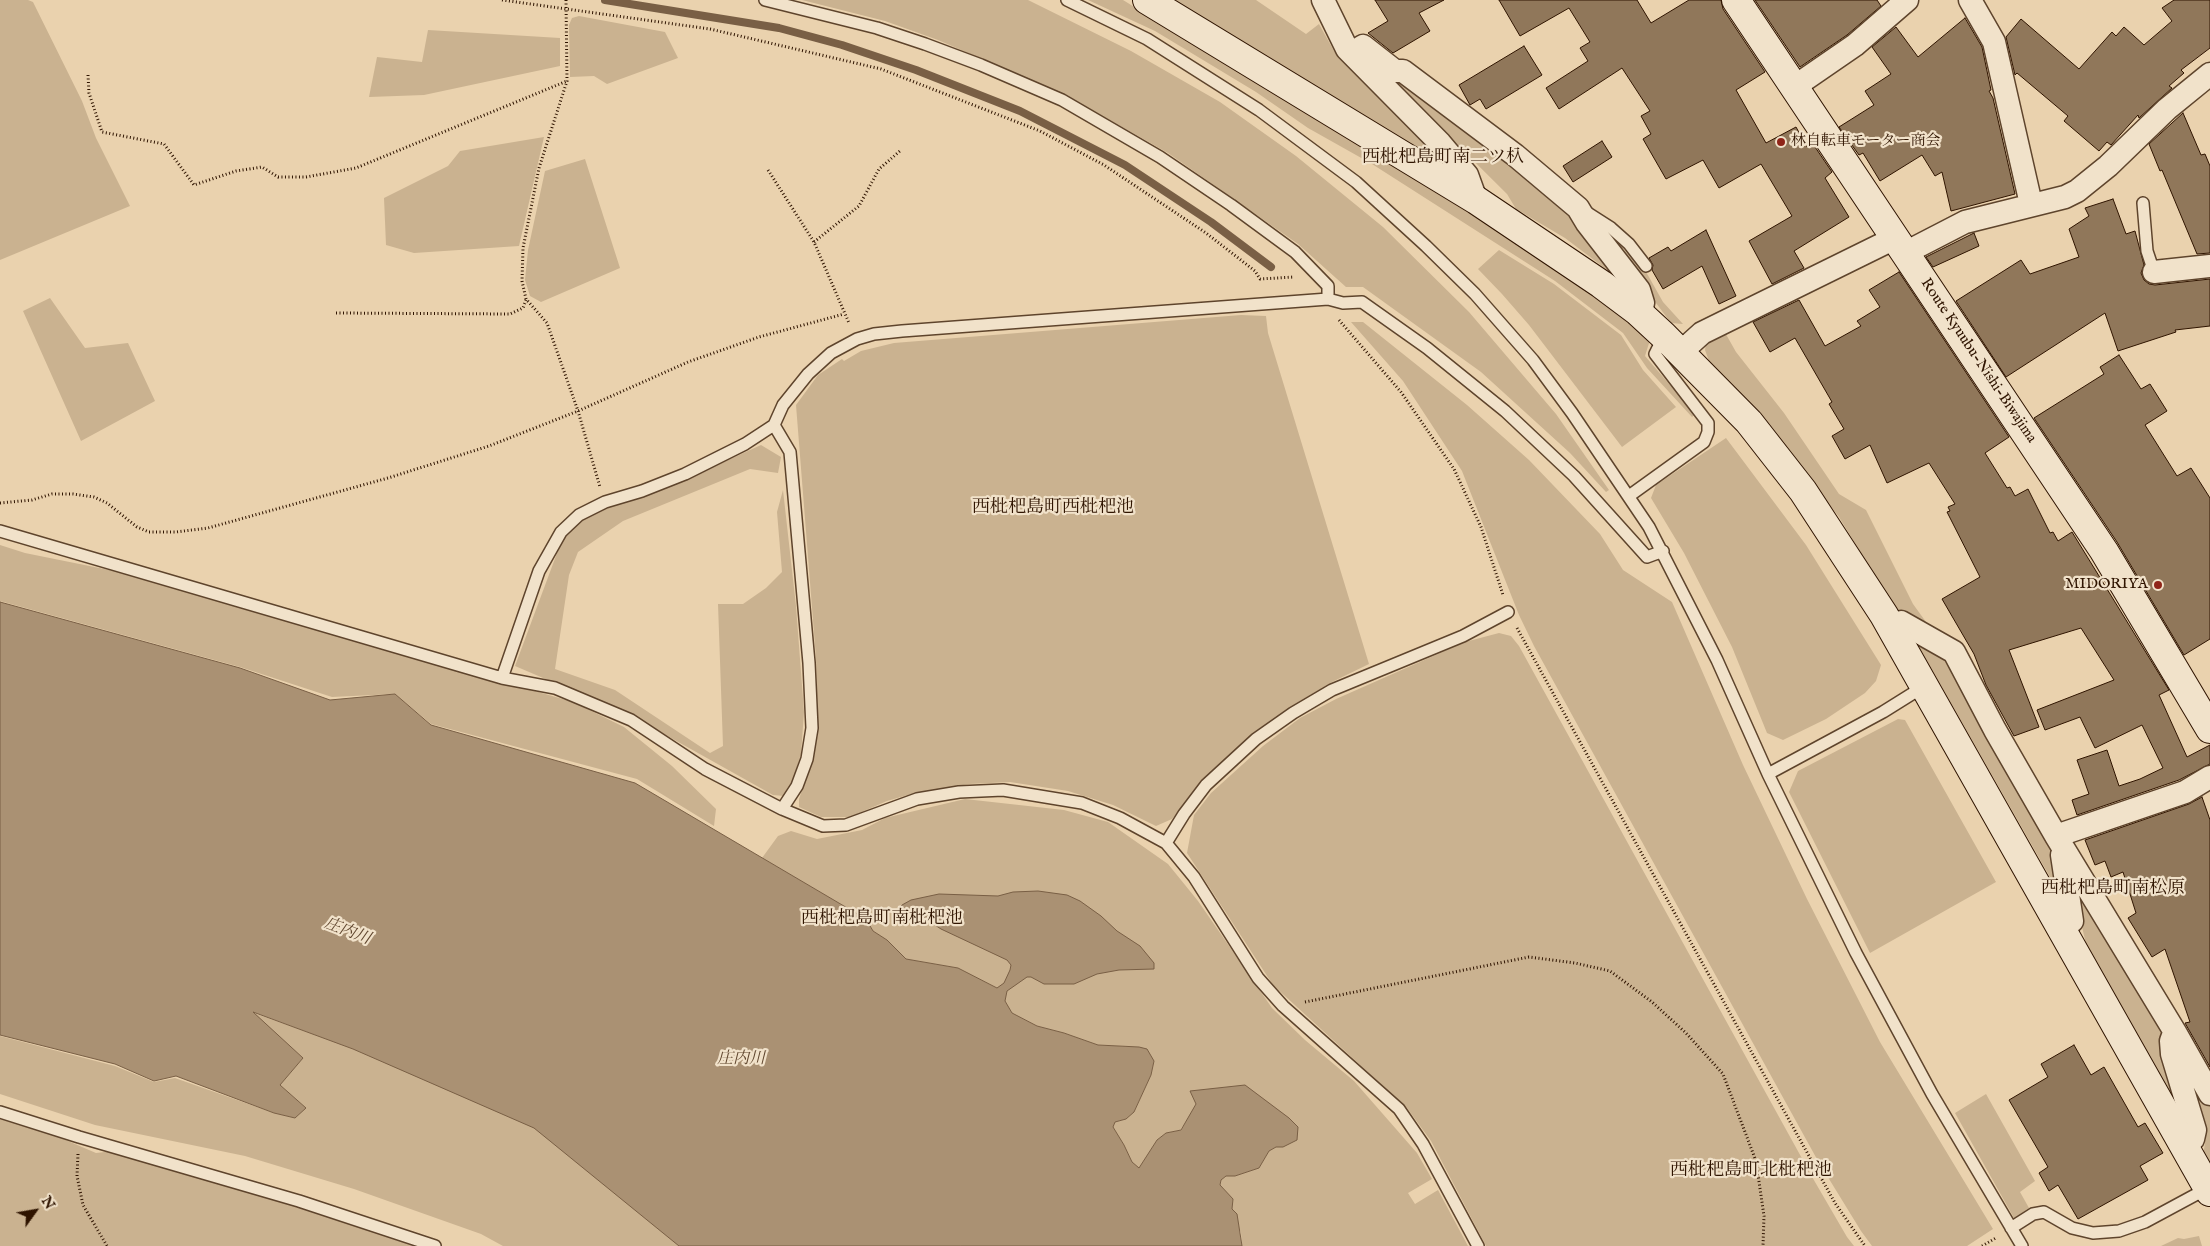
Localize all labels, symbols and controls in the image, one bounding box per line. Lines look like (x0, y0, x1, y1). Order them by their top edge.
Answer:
place label: 林自転車モーター商会 (1791, 133, 1940, 151)
marker: 林自転車モーター商会 (1775, 136, 1787, 148)
district label: 西枇杷島町南二ツ杁 (1362, 147, 1524, 169)
street label: Route Kyuubu-Nishi-Biwajima (1916, 275, 2040, 447)
district label: 西枇杷島町西枇杷池 (972, 497, 1134, 519)
place label: MIDORIYA (2065, 576, 2148, 594)
marker: MIDORIYA (2152, 579, 2164, 591)
district label: 西枇杷島町南松原 (2041, 878, 2185, 900)
district label: 西枇杷島町南枇杷池 (801, 908, 963, 930)
water label: 庄内川 (321, 914, 373, 950)
water label: 庄内川 (717, 1050, 765, 1070)
district label: 西枇杷島町北枇杷池 (1670, 1160, 1832, 1182)
north arrow (10, 1186, 60, 1236)
text: N (37, 1193, 59, 1213)

